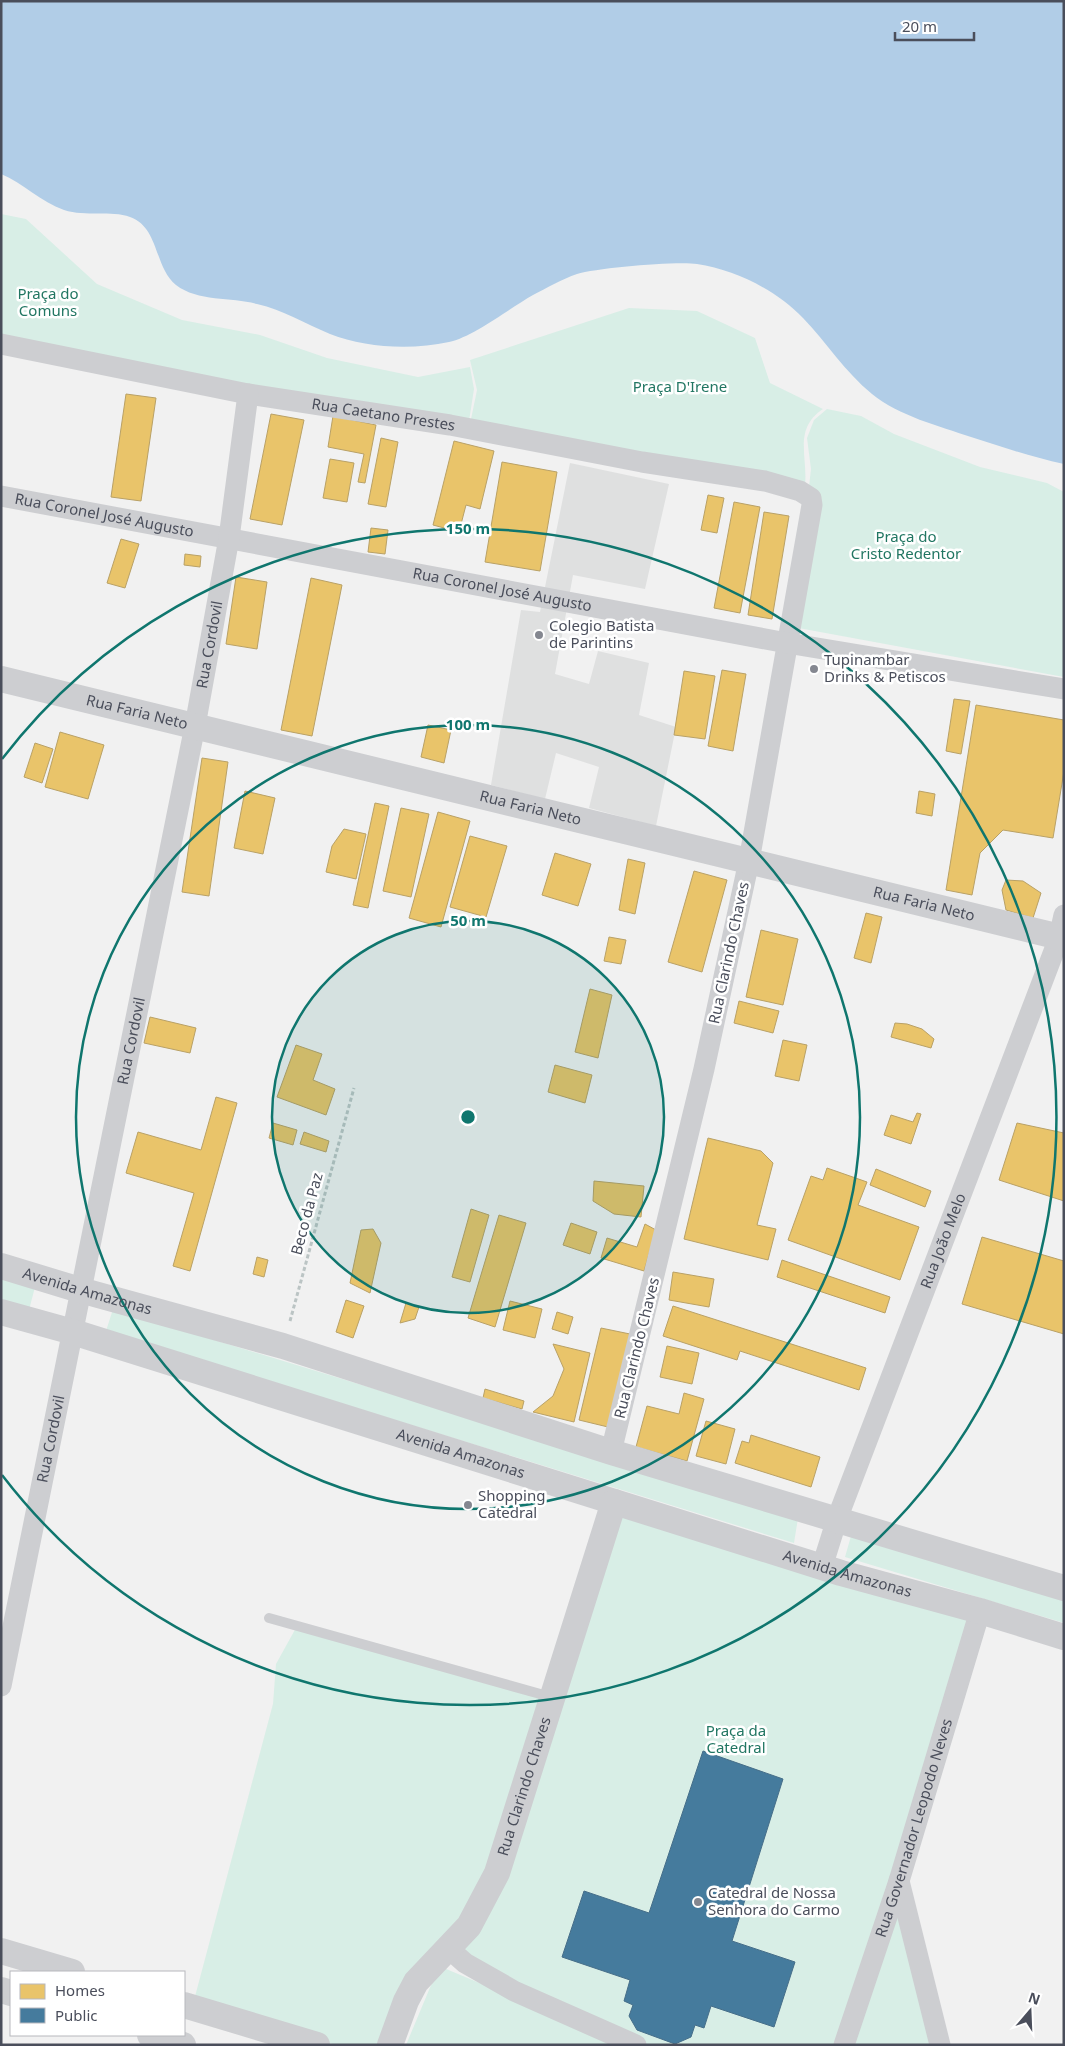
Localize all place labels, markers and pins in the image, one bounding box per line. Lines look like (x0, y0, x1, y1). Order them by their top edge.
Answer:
place label: Colegio Batista de Parintins (549, 615, 654, 652)
marker: Colegio Batista de Parintins (533, 629, 545, 641)
place label: Tupinambar Drinks & Petiscos (824, 649, 946, 686)
marker: Tupinambar Drinks & Petiscos (808, 663, 820, 675)
centre of rings (459, 1108, 477, 1126)
place label: Shopping Catedral (478, 1485, 545, 1522)
marker: Shopping Catedral (462, 1499, 474, 1511)
place label: Catedral de Nossa Senhora do Carmo (708, 1882, 840, 1919)
marker: Catedral de Nossa Senhora do Carmo (692, 1896, 704, 1908)

